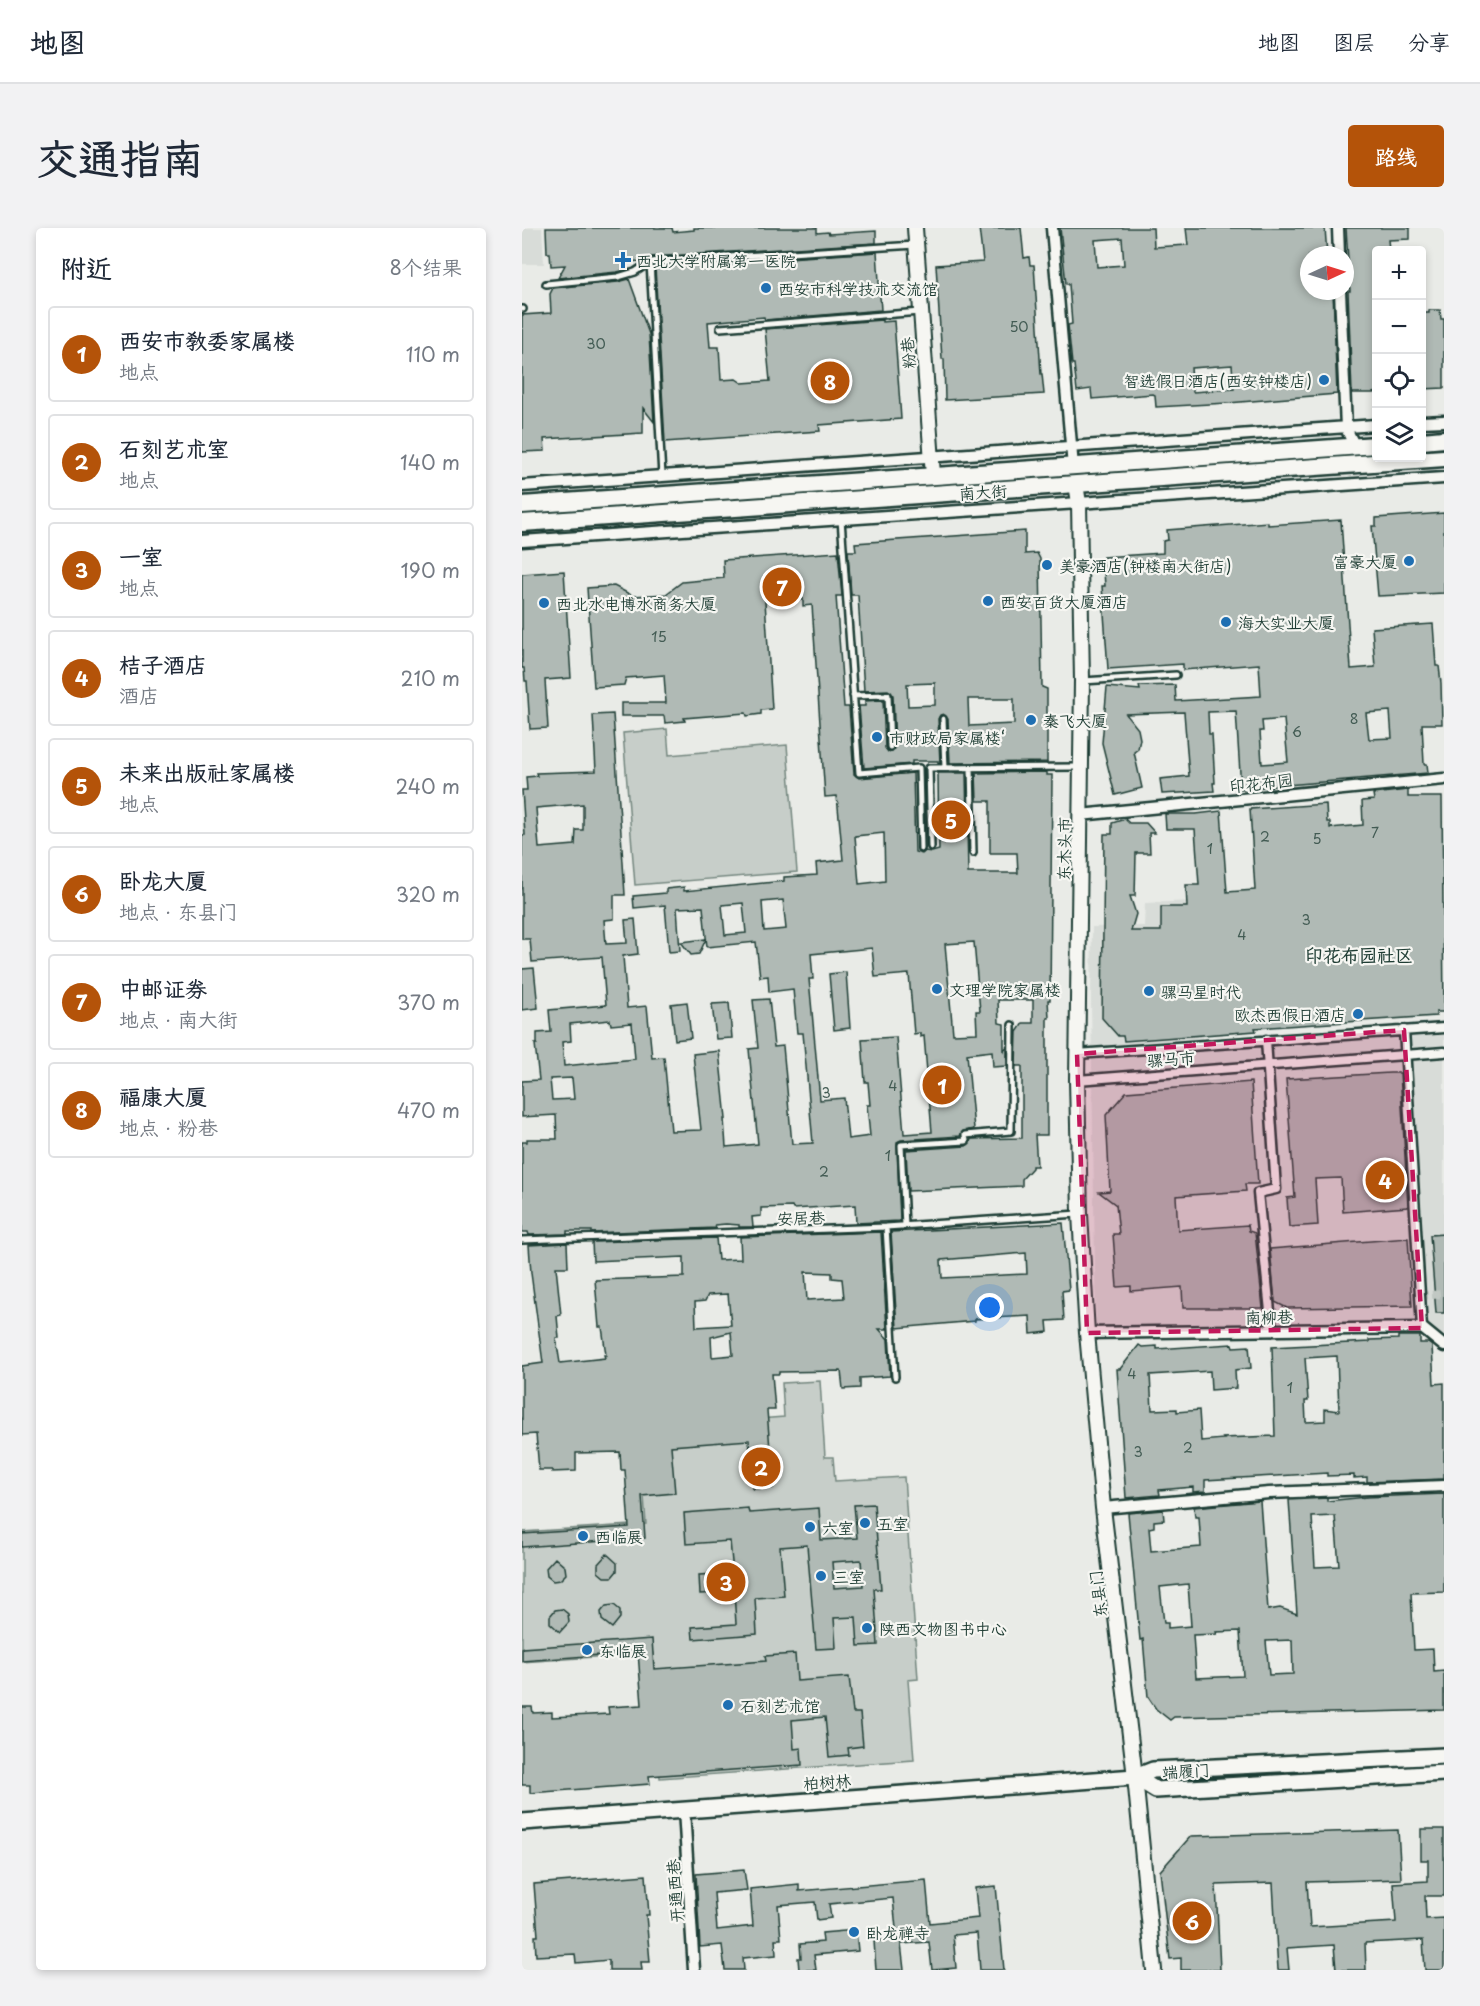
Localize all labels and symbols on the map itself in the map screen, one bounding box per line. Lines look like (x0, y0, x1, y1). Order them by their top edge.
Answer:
north arrow (1300, 246, 1354, 300)
place label: 西北大学附属第一医院 (636, 248, 796, 272)
marker: 西北大学附属第一医院 (614, 251, 632, 269)
place label: 西安市科学技术交流馆 (778, 276, 938, 300)
marker: 西安市科学技术交流馆 (759, 281, 773, 295)
house number: 50 (1009, 316, 1029, 337)
house number: 30 (586, 333, 606, 354)
street label: 粉巷 (894, 336, 920, 370)
pin: 8 (810, 358, 850, 404)
place label: 智选假日酒店(西安钟楼店) (1123, 368, 1312, 392)
marker: 智选假日酒店(西安钟楼店) (1317, 373, 1331, 387)
street label: 南大街 (958, 477, 1008, 505)
place label: 富豪大厦 (1333, 549, 1397, 573)
place label: 美豪酒店(钟楼南大街店) (1059, 553, 1232, 577)
marker: 富豪大厦 (1402, 554, 1416, 568)
marker: 美豪酒店(钟楼南大街店) (1040, 558, 1054, 572)
pin: 7 (762, 564, 802, 610)
place label: 西安百货大厦酒店 (1000, 589, 1128, 613)
place label: 西北水电博水商务大厦 (556, 591, 716, 615)
marker: 西安百货大厦酒店 (981, 594, 995, 608)
marker: 西北水电博水商务大厦 (537, 596, 551, 610)
place label: 海大实业大厦 (1238, 610, 1334, 634)
marker: 海大实业大厦 (1219, 615, 1233, 629)
house number: 15 (651, 626, 667, 647)
place label: 秦飞大厦 (1043, 708, 1107, 732)
house number: 8 (1350, 708, 1358, 729)
marker: 秦飞大厦 (1024, 713, 1038, 727)
house number: 6 (1292, 721, 1302, 742)
place label: 市财政局家属楼‘ (889, 725, 1005, 749)
marker: 市财政局家属楼‘ (870, 730, 884, 744)
street label: 印花布园 (1228, 767, 1294, 797)
pin: 5 (932, 798, 970, 842)
street label: 东木头市 (1050, 817, 1076, 881)
house number: 7 (1371, 822, 1379, 843)
house number: 2 (1260, 826, 1270, 847)
house number: 5 (1312, 828, 1322, 849)
house number: 1 (1207, 838, 1213, 859)
house number: 3 (1301, 909, 1311, 930)
house number: 4 (1237, 924, 1247, 945)
district label: 印花布园社区 (1305, 941, 1413, 968)
place label: 文理学院家属楼 (949, 977, 1061, 1001)
place label: 骡马星时代 (1161, 979, 1241, 1003)
marker: 文理学院家属楼 (930, 982, 944, 996)
marker: 骡马星时代 (1142, 984, 1156, 998)
place label: 欧杰西假日酒店 (1234, 1002, 1346, 1026)
marker: 欧杰西假日酒店 (1351, 1007, 1365, 1021)
street label: 骡马市 (1146, 1044, 1196, 1072)
pin: 1 (922, 1062, 962, 1108)
house number: 4 (888, 1075, 898, 1096)
house number: 3 (821, 1082, 831, 1103)
house number: 1 (885, 1145, 891, 1166)
pin: 4 (1366, 1158, 1404, 1202)
house number: 2 (819, 1161, 829, 1182)
street label: 安居巷 (777, 1204, 825, 1230)
your location (975, 1293, 1004, 1322)
street label: 南柳巷 (1245, 1304, 1293, 1328)
house number: 4 (1127, 1363, 1137, 1384)
house number: 1 (1287, 1377, 1293, 1398)
house number: 2 (1183, 1437, 1193, 1458)
house number: 3 (1133, 1441, 1143, 1462)
pin: 2 (742, 1444, 780, 1490)
place label: 五室 (877, 1511, 909, 1535)
place label: 六室 (822, 1515, 854, 1539)
marker: 五室 (858, 1516, 872, 1530)
marker: 六室 (803, 1520, 817, 1534)
place label: 西临展 (595, 1524, 643, 1548)
marker: 西临展 (576, 1529, 590, 1543)
pin: 3 (706, 1560, 746, 1604)
place label: 三室 (833, 1564, 865, 1588)
marker: 三室 (814, 1569, 828, 1583)
street label: 东县门 (1082, 1569, 1112, 1619)
place label: 陕西文物图书中心 (879, 1616, 1007, 1640)
marker: 陕西文物图书中心 (860, 1621, 874, 1635)
place label: 东临展 (599, 1638, 647, 1662)
marker: 东临展 (580, 1643, 594, 1657)
place label: 石刻艺术馆 (740, 1693, 820, 1717)
marker: 石刻艺术馆 (721, 1698, 735, 1712)
street label: 端履门 (1161, 1757, 1211, 1783)
street label: 柏树林 (802, 1767, 852, 1795)
street label: 开通西巷 (660, 1858, 688, 1924)
pin: 6 (1172, 1898, 1212, 1944)
place label: 卧龙禅寺 (866, 1920, 930, 1944)
marker: 卧龙禅寺 (847, 1925, 861, 1939)

